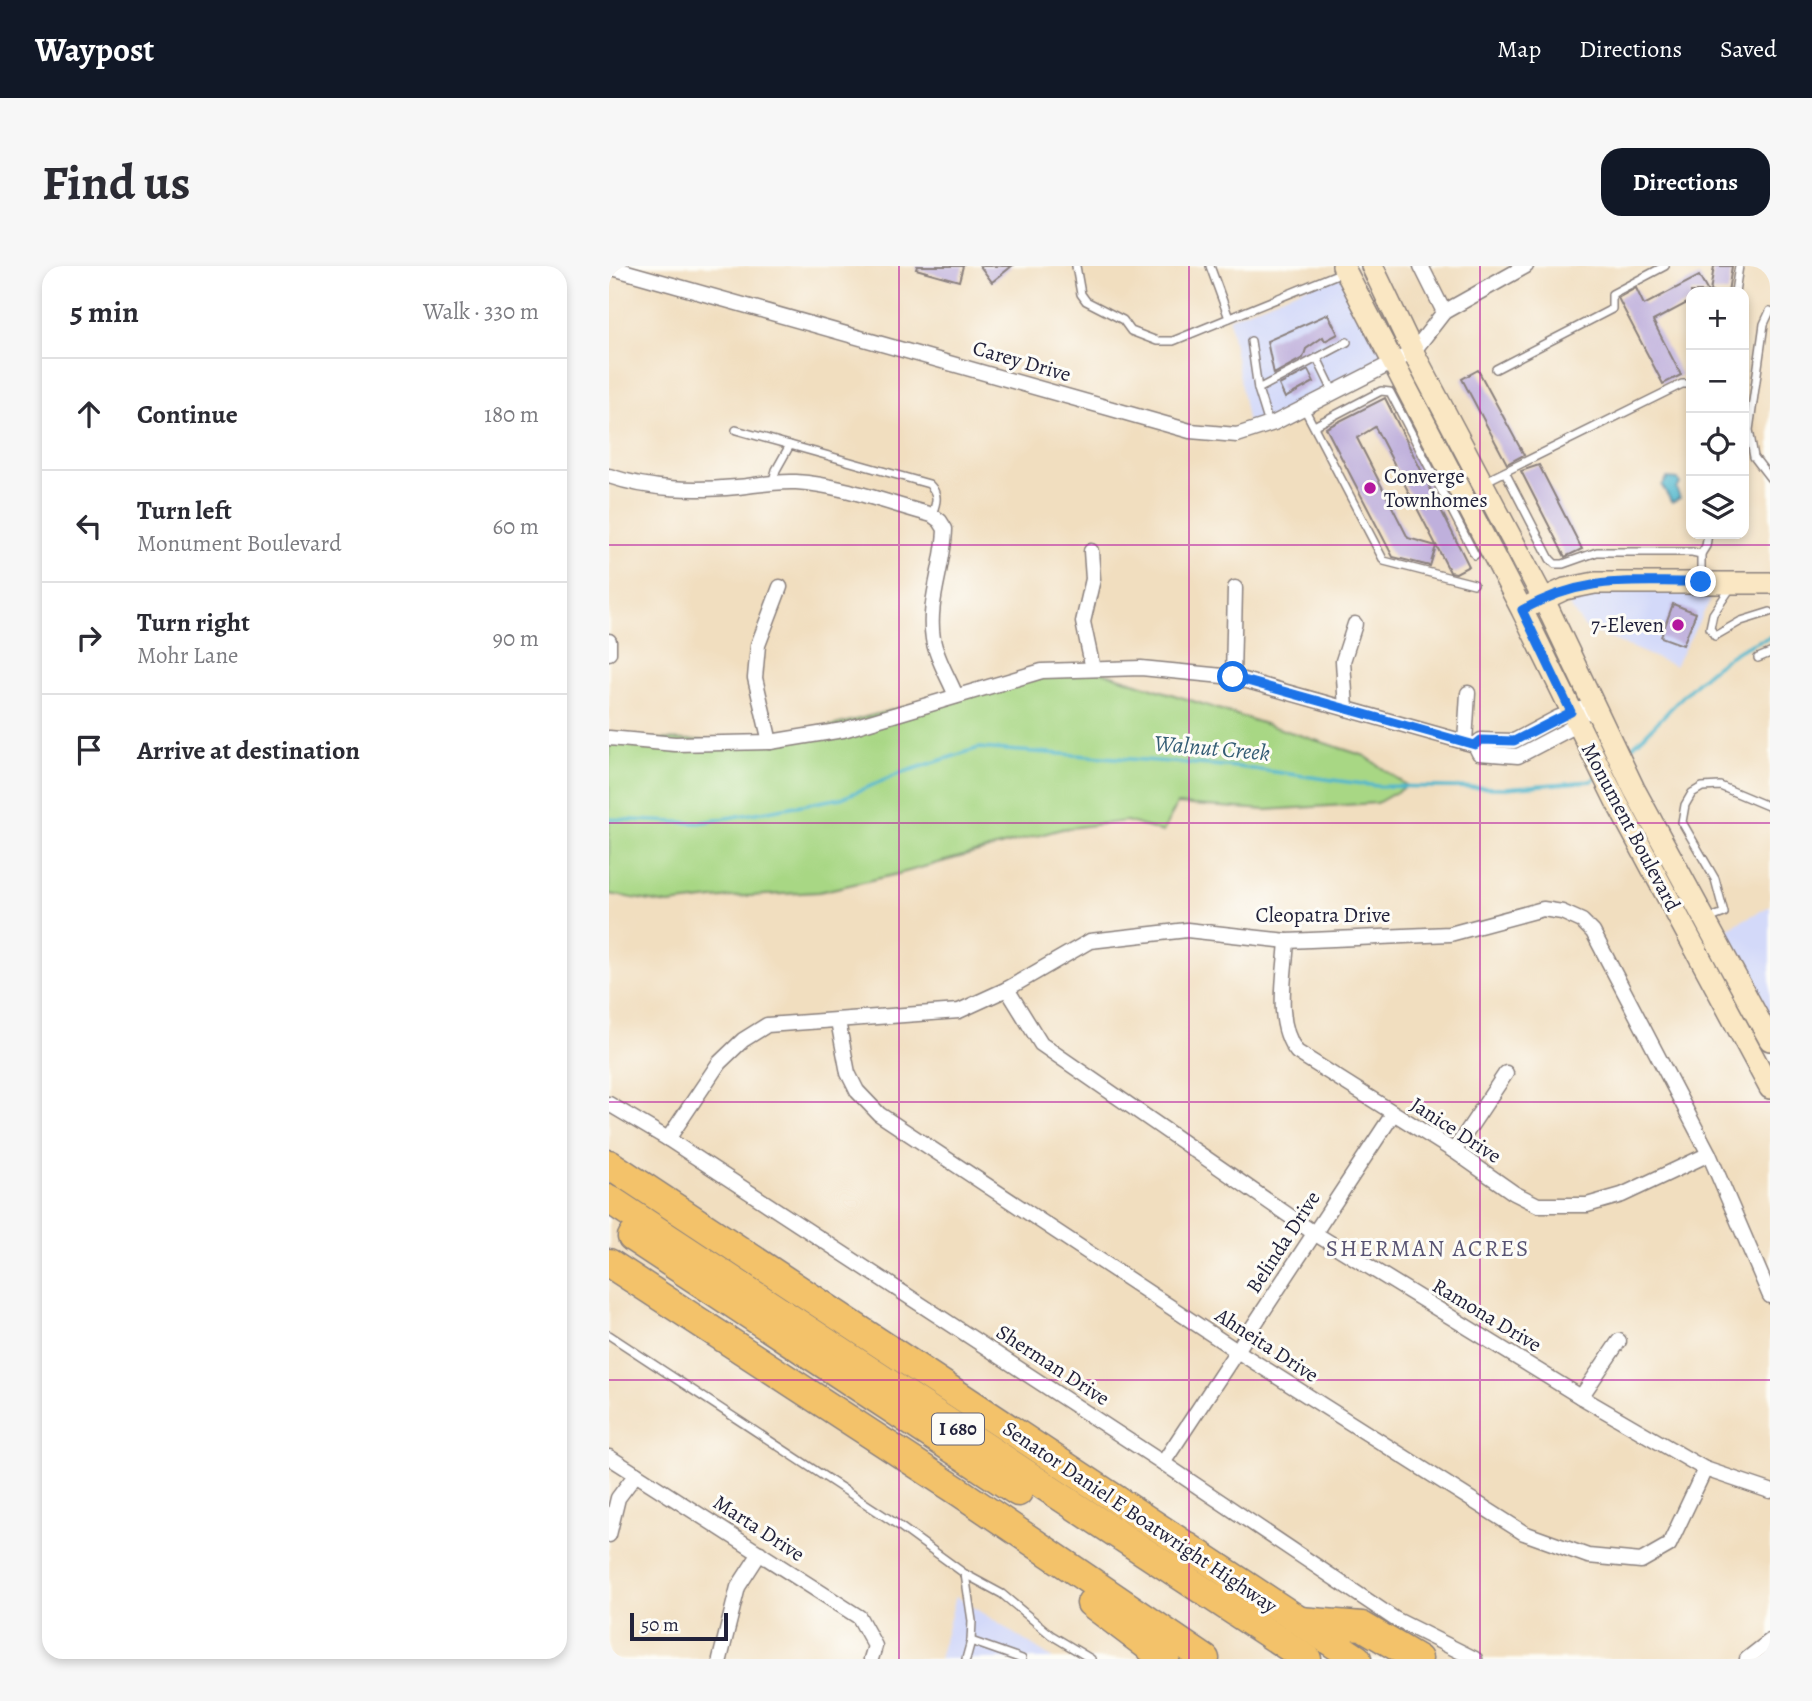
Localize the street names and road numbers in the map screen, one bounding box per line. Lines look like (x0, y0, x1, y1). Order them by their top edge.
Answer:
street label: Carey Drive (970, 334, 1074, 388)
street label: Monument Boulevard (1575, 738, 1688, 917)
street label: Cleopatra Drive (1256, 901, 1390, 929)
street label: Janice Drive (1405, 1090, 1507, 1170)
street label: Belinda Drive (1239, 1185, 1327, 1299)
street label: Ramona Drive (1427, 1271, 1547, 1359)
street label: Ahneita Drive (1209, 1301, 1324, 1389)
street label: Sherman Drive (991, 1318, 1115, 1412)
road number: I 680 (932, 1414, 984, 1444)
street label: Senator Daniel E Boatwright Highway (997, 1414, 1283, 1620)
street label: Marta Drive (708, 1488, 810, 1568)

